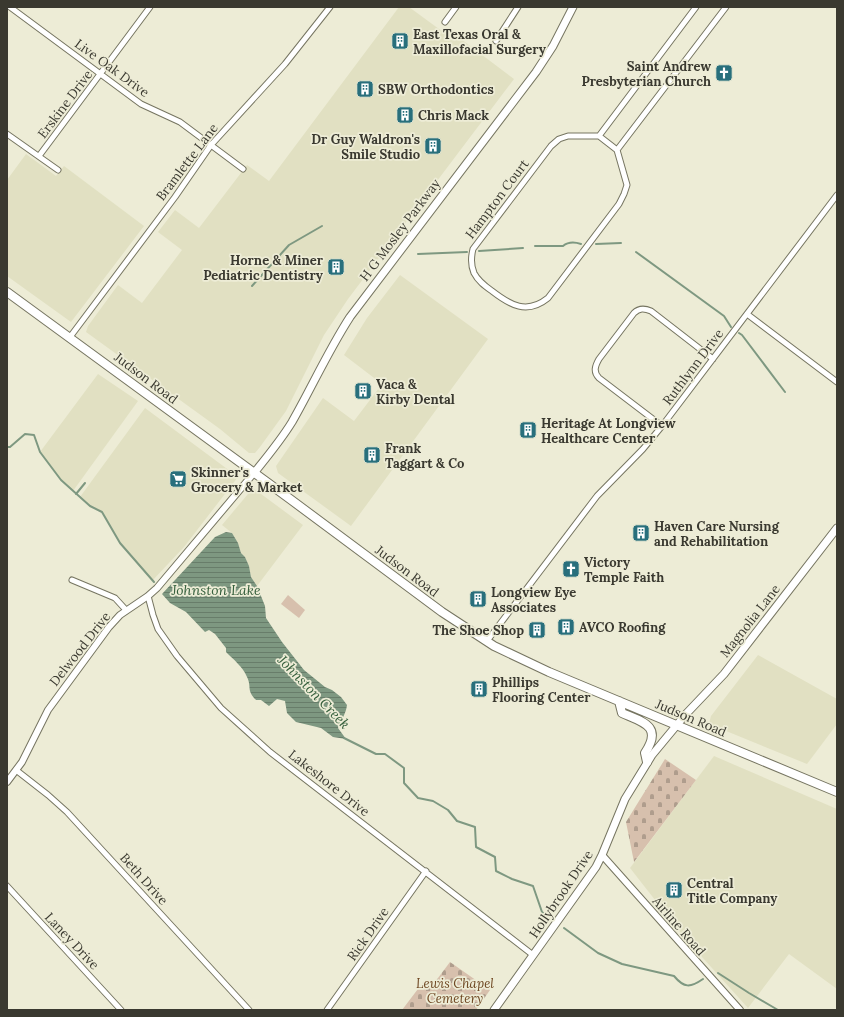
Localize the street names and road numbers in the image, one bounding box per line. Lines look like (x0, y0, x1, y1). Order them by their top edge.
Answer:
street label: Live Oak Drive (71, 35, 153, 101)
street label: Erskine Drive (34, 66, 96, 142)
street label: Bramlette Lane (152, 120, 222, 204)
street label: Hampton Court (462, 156, 532, 242)
street label: H G Mosley Parkway (356, 175, 444, 285)
street label: Ruthlynn Drive (659, 326, 727, 408)
street label: Judson Road (110, 348, 181, 408)
street label: Judson Road (371, 541, 442, 601)
street label: Magnolia Lane (716, 581, 784, 661)
street label: Delwood Drive (46, 609, 114, 689)
street label: Judson Road (652, 695, 729, 741)
street label: Lakeshore Drive (285, 746, 373, 820)
street label: Hollybrook Drive (525, 847, 597, 941)
street label: Beth Drive (116, 850, 172, 908)
street label: Airline Road (648, 892, 710, 959)
street label: Rick Drive (343, 904, 393, 964)
street label: Laney Drive (41, 909, 103, 973)

